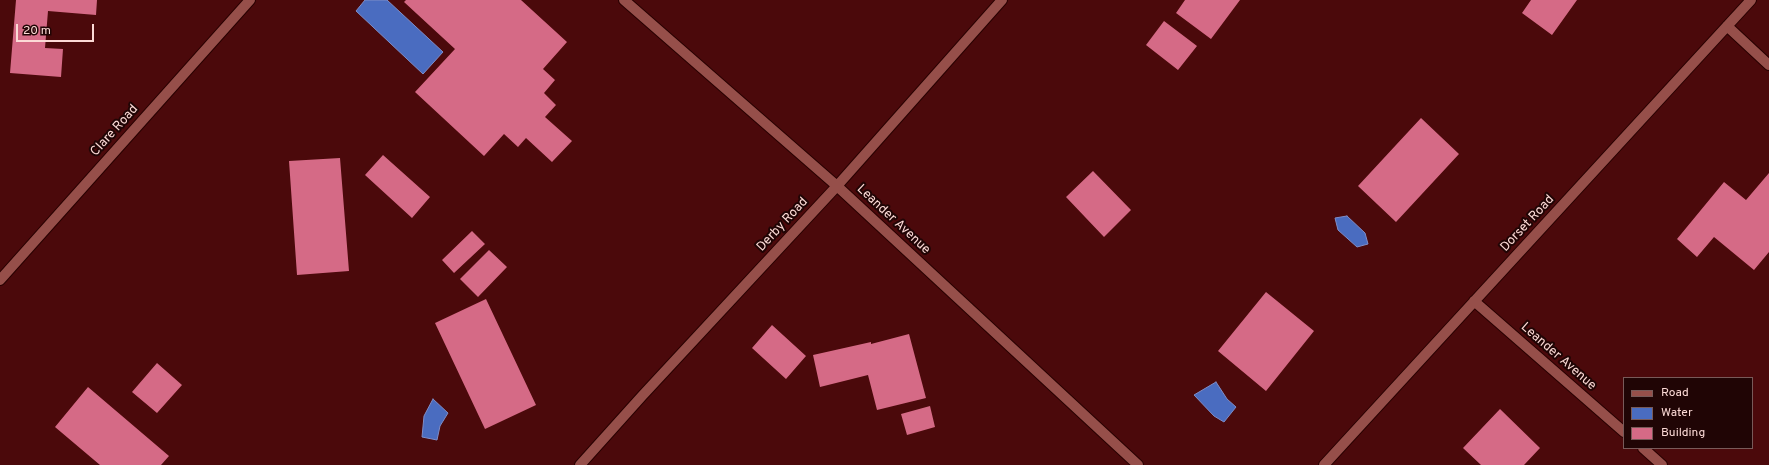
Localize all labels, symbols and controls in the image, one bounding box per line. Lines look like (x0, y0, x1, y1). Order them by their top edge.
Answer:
scale bar (18, 16, 96, 42)
text: 20 m (23, 23, 51, 39)
street label: Clare Road (88, 102, 142, 160)
street label: Leander Avenue (853, 182, 933, 258)
street label: Dorset Road (1498, 192, 1558, 256)
street label: Derby Road (754, 195, 812, 255)
street label: Leander Avenue (1517, 320, 1599, 394)
legend (1623, 377, 1753, 449)
text: Road (1661, 385, 1689, 401)
text: Water (1661, 405, 1693, 421)
text: Building (1661, 425, 1705, 441)

